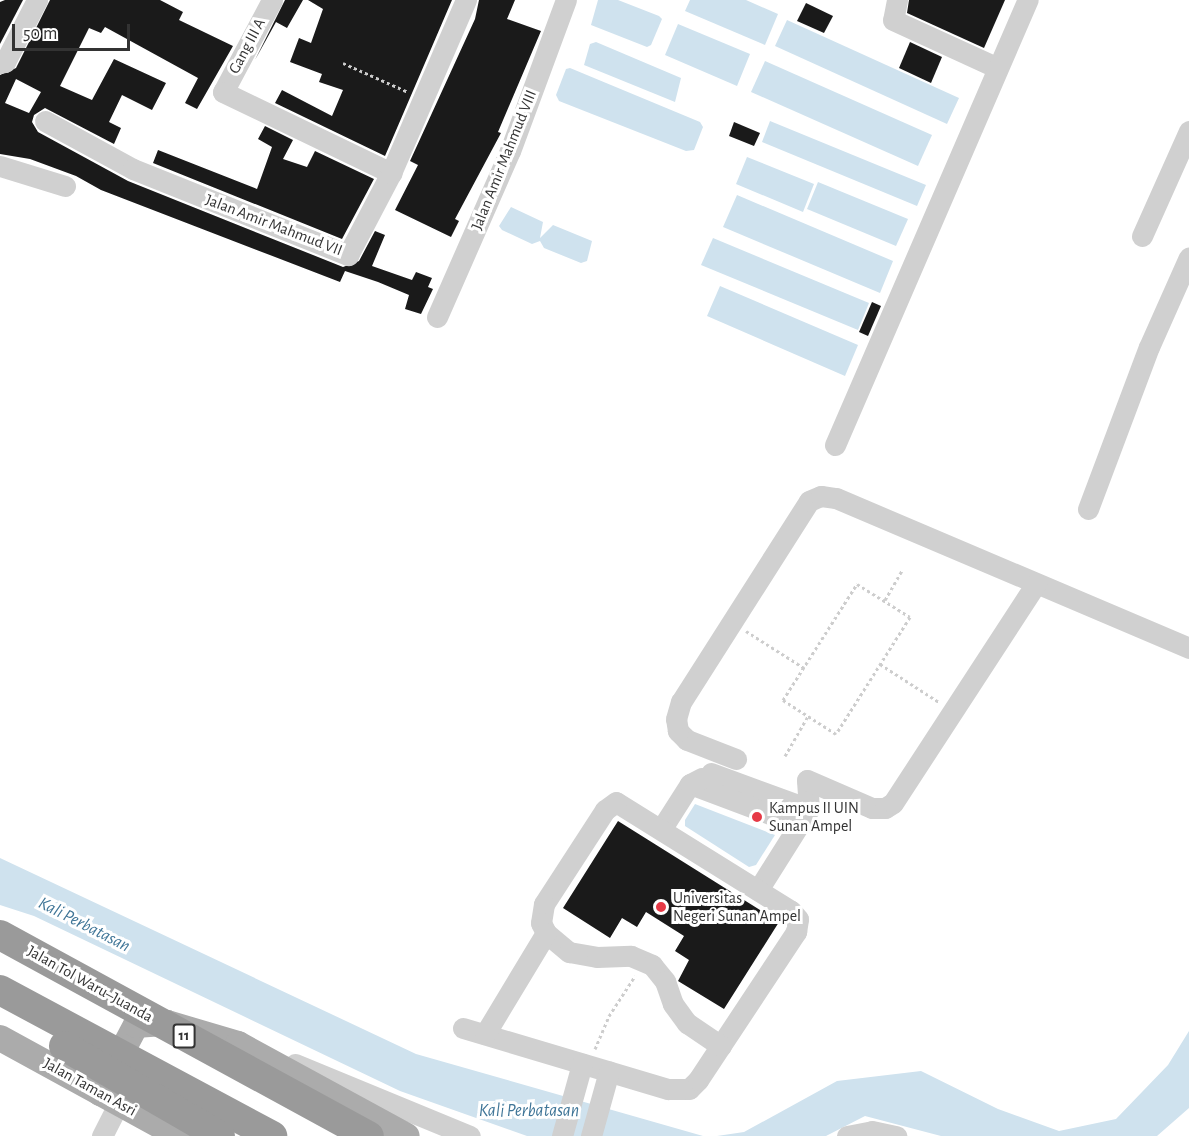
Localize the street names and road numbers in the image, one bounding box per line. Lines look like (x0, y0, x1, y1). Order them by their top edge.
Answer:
street label: Gang III A (224, 15, 270, 77)
street label: Jalan Amir Mahmud VIII (467, 87, 541, 233)
street label: Jalan Amir Mahmud VII (203, 190, 345, 260)
street label: Jalan Tol Waru–Juanda (24, 942, 156, 1026)
road number: 11 (172, 1024, 196, 1048)
street label: Jalan Taman Asri (40, 1054, 140, 1120)

